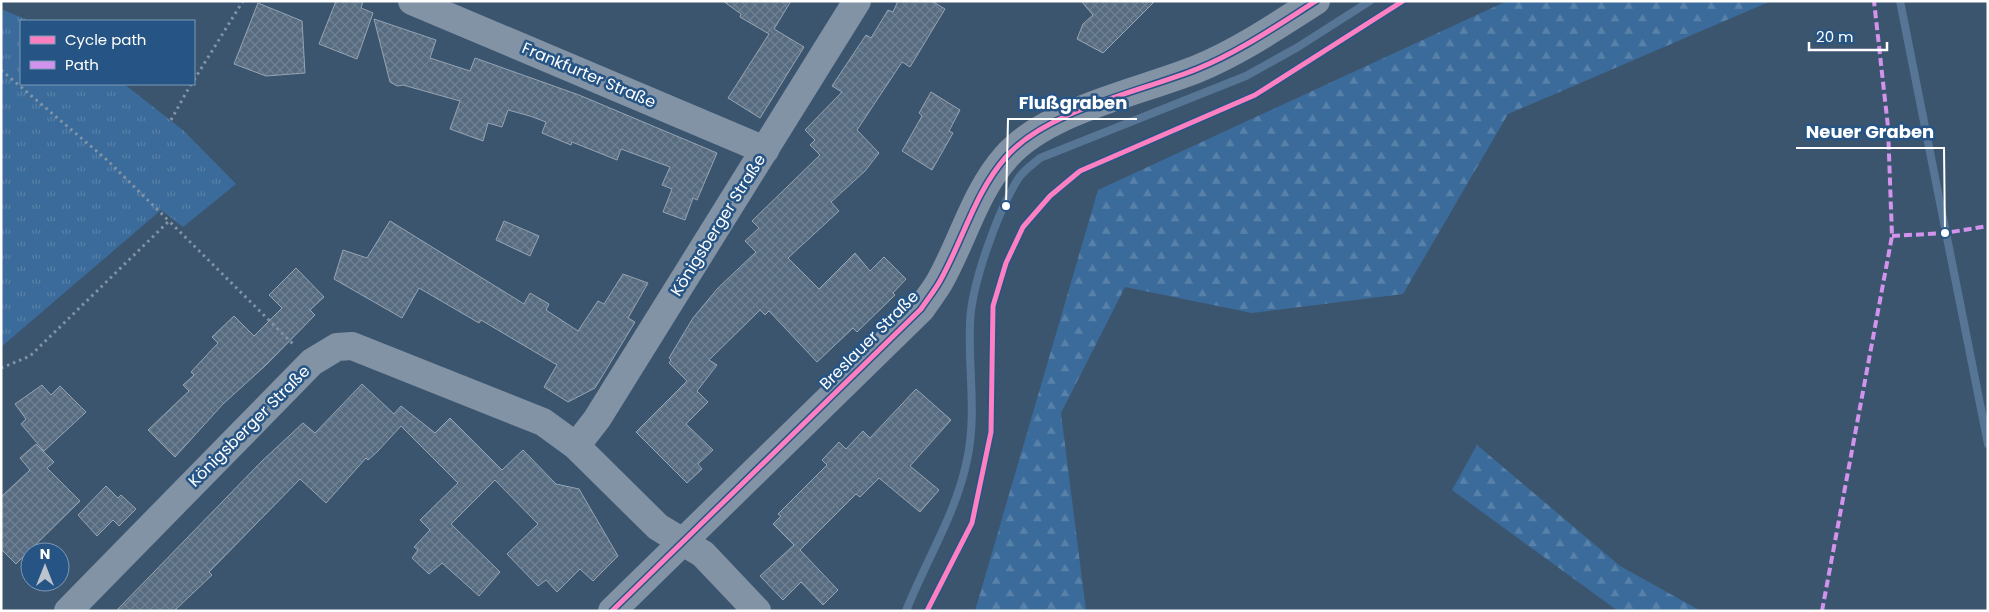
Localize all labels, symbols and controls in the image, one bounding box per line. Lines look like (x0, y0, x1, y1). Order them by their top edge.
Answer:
legend (20, 20, 195, 85)
scale bar (1809, 20, 1886, 52)
text: 20 m (1816, 26, 1854, 47)
text: Cycle path (65, 29, 146, 50)
street label: Frankfurter Straße (518, 36, 660, 114)
text: Path (65, 54, 99, 75)
callout: Flußgraben (1008, 86, 1137, 119)
text: Flußgraben (1019, 90, 1127, 115)
callout: Neuer Graben (1796, 115, 1944, 148)
text: Neuer Graben (1806, 119, 1934, 144)
street label: Königsberger Straße (665, 149, 771, 300)
street label: Breslauer Straße (814, 285, 924, 395)
street label: Königsberger Straße (183, 360, 315, 492)
north arrow (20, 542, 70, 592)
text: N (40, 544, 50, 564)

